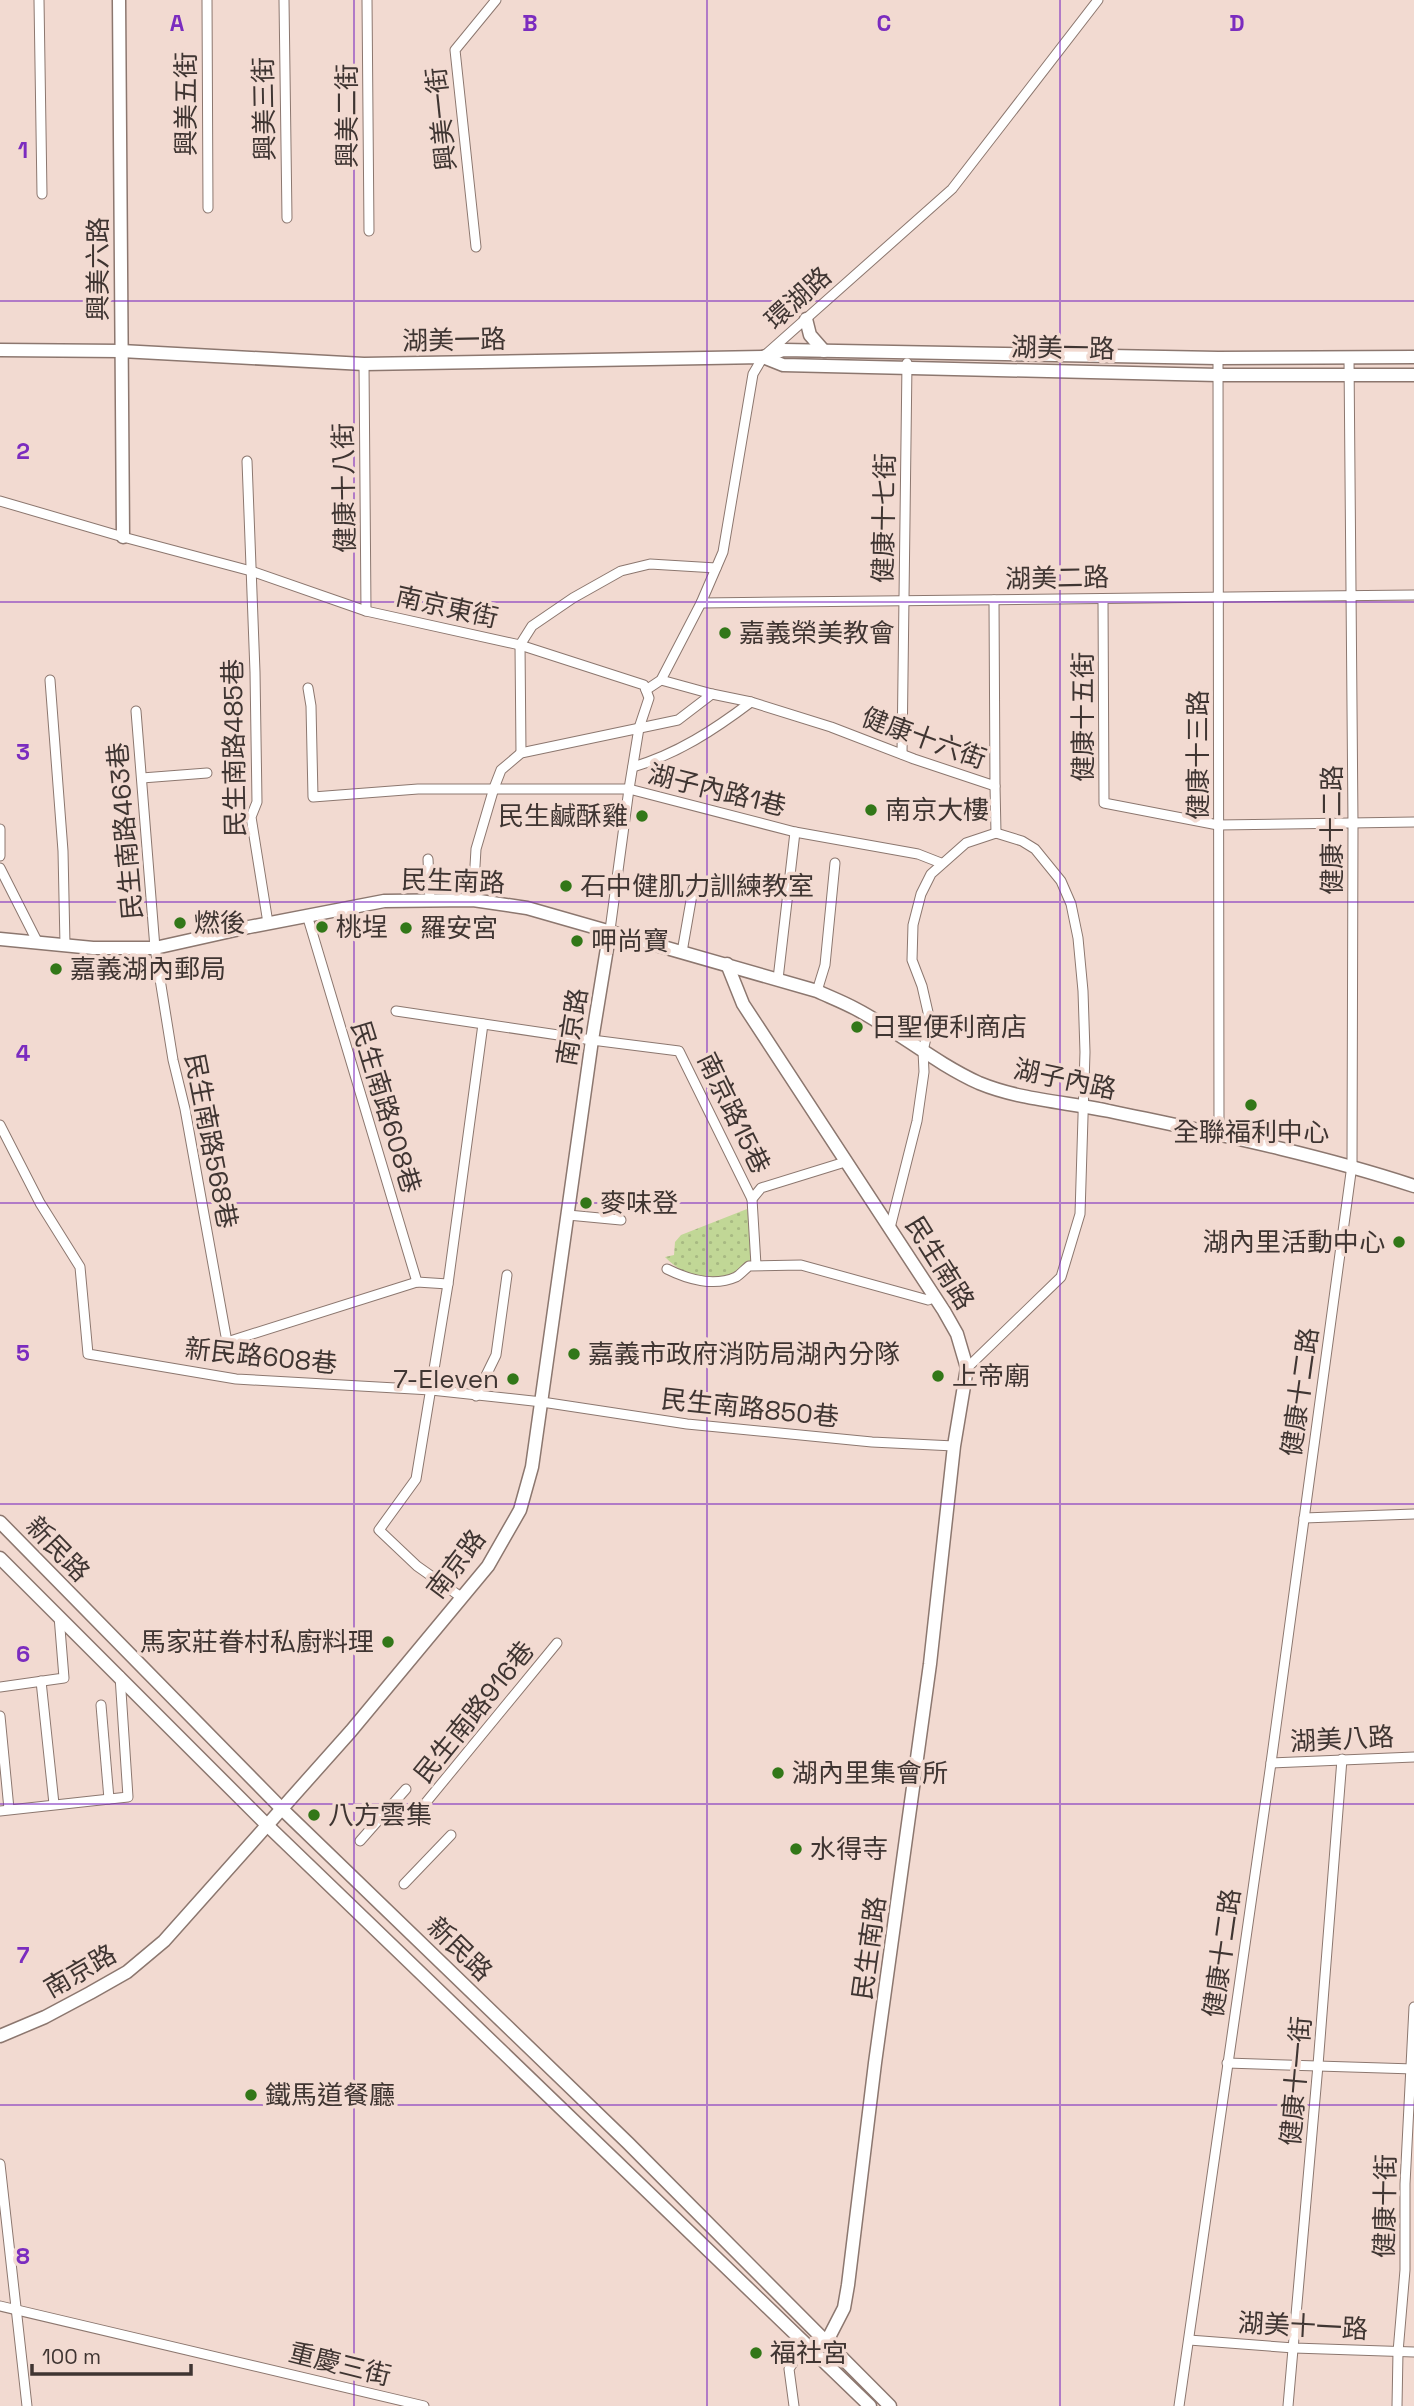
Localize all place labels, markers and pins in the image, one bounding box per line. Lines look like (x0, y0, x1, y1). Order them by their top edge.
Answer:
place label: 嘉義榮美教會 (739, 616, 895, 650)
marker: 嘉義榮美教會 (717, 625, 733, 641)
place label: 南京大樓 (885, 793, 989, 827)
place label: 民生鹹酥雞 (498, 799, 628, 833)
marker: 南京大樓 (863, 802, 879, 818)
marker: 民生鹹酥雞 (634, 808, 650, 824)
place label: 石中健肌力訓練教室 (580, 869, 814, 903)
marker: 石中健肌力訓練教室 (558, 878, 574, 894)
place label: 燃後 (194, 906, 246, 940)
place label: 桃埕 (336, 910, 388, 944)
place label: 羅安宮 (420, 911, 498, 945)
marker: 燃後 (172, 915, 188, 931)
marker: 桃埕 (314, 919, 330, 935)
marker: 羅安宮 (398, 920, 414, 936)
place label: 呷尚寶 (591, 924, 669, 958)
marker: 呷尚寶 (569, 933, 585, 949)
place label: 嘉義湖內郵局 (70, 952, 226, 986)
marker: 嘉義湖內郵局 (48, 961, 64, 977)
place label: 日聖便利商店 (871, 1010, 1027, 1044)
marker: 日聖便利商店 (849, 1019, 865, 1035)
marker: 全聯福利中心 (1243, 1097, 1259, 1113)
place label: 全聯福利中心 (1173, 1115, 1329, 1149)
place label: 麥味登 (600, 1186, 678, 1220)
marker: 麥味登 (578, 1195, 594, 1211)
place label: 湖內里活動中心 (1203, 1225, 1385, 1259)
marker: 湖內里活動中心 (1391, 1234, 1407, 1250)
place label: 嘉義市政府消防局湖內分隊 (588, 1337, 900, 1371)
marker: 嘉義市政府消防局湖內分隊 (566, 1346, 582, 1362)
place label: 上帝廟 (952, 1359, 1030, 1393)
place label: 7-Eleven (393, 1362, 499, 1396)
marker: 上帝廟 (930, 1368, 946, 1384)
marker: 7-Eleven (505, 1371, 521, 1387)
place label: 馬家莊眷村私廚料理 (140, 1625, 374, 1659)
marker: 馬家莊眷村私廚料理 (380, 1634, 396, 1650)
place label: 湖內里集會所 (792, 1756, 948, 1790)
marker: 湖內里集會所 (770, 1765, 786, 1781)
place label: 八方雲集 (328, 1798, 432, 1832)
marker: 八方雲集 (306, 1807, 322, 1823)
place label: 水得寺 (810, 1832, 888, 1866)
marker: 水得寺 (788, 1841, 804, 1857)
place label: 鐵馬道餐廳 (265, 2078, 395, 2112)
marker: 鐵馬道餐廳 (243, 2087, 259, 2103)
place label: 福社宮 (770, 2336, 848, 2370)
marker: 福社宮 (748, 2345, 764, 2361)

